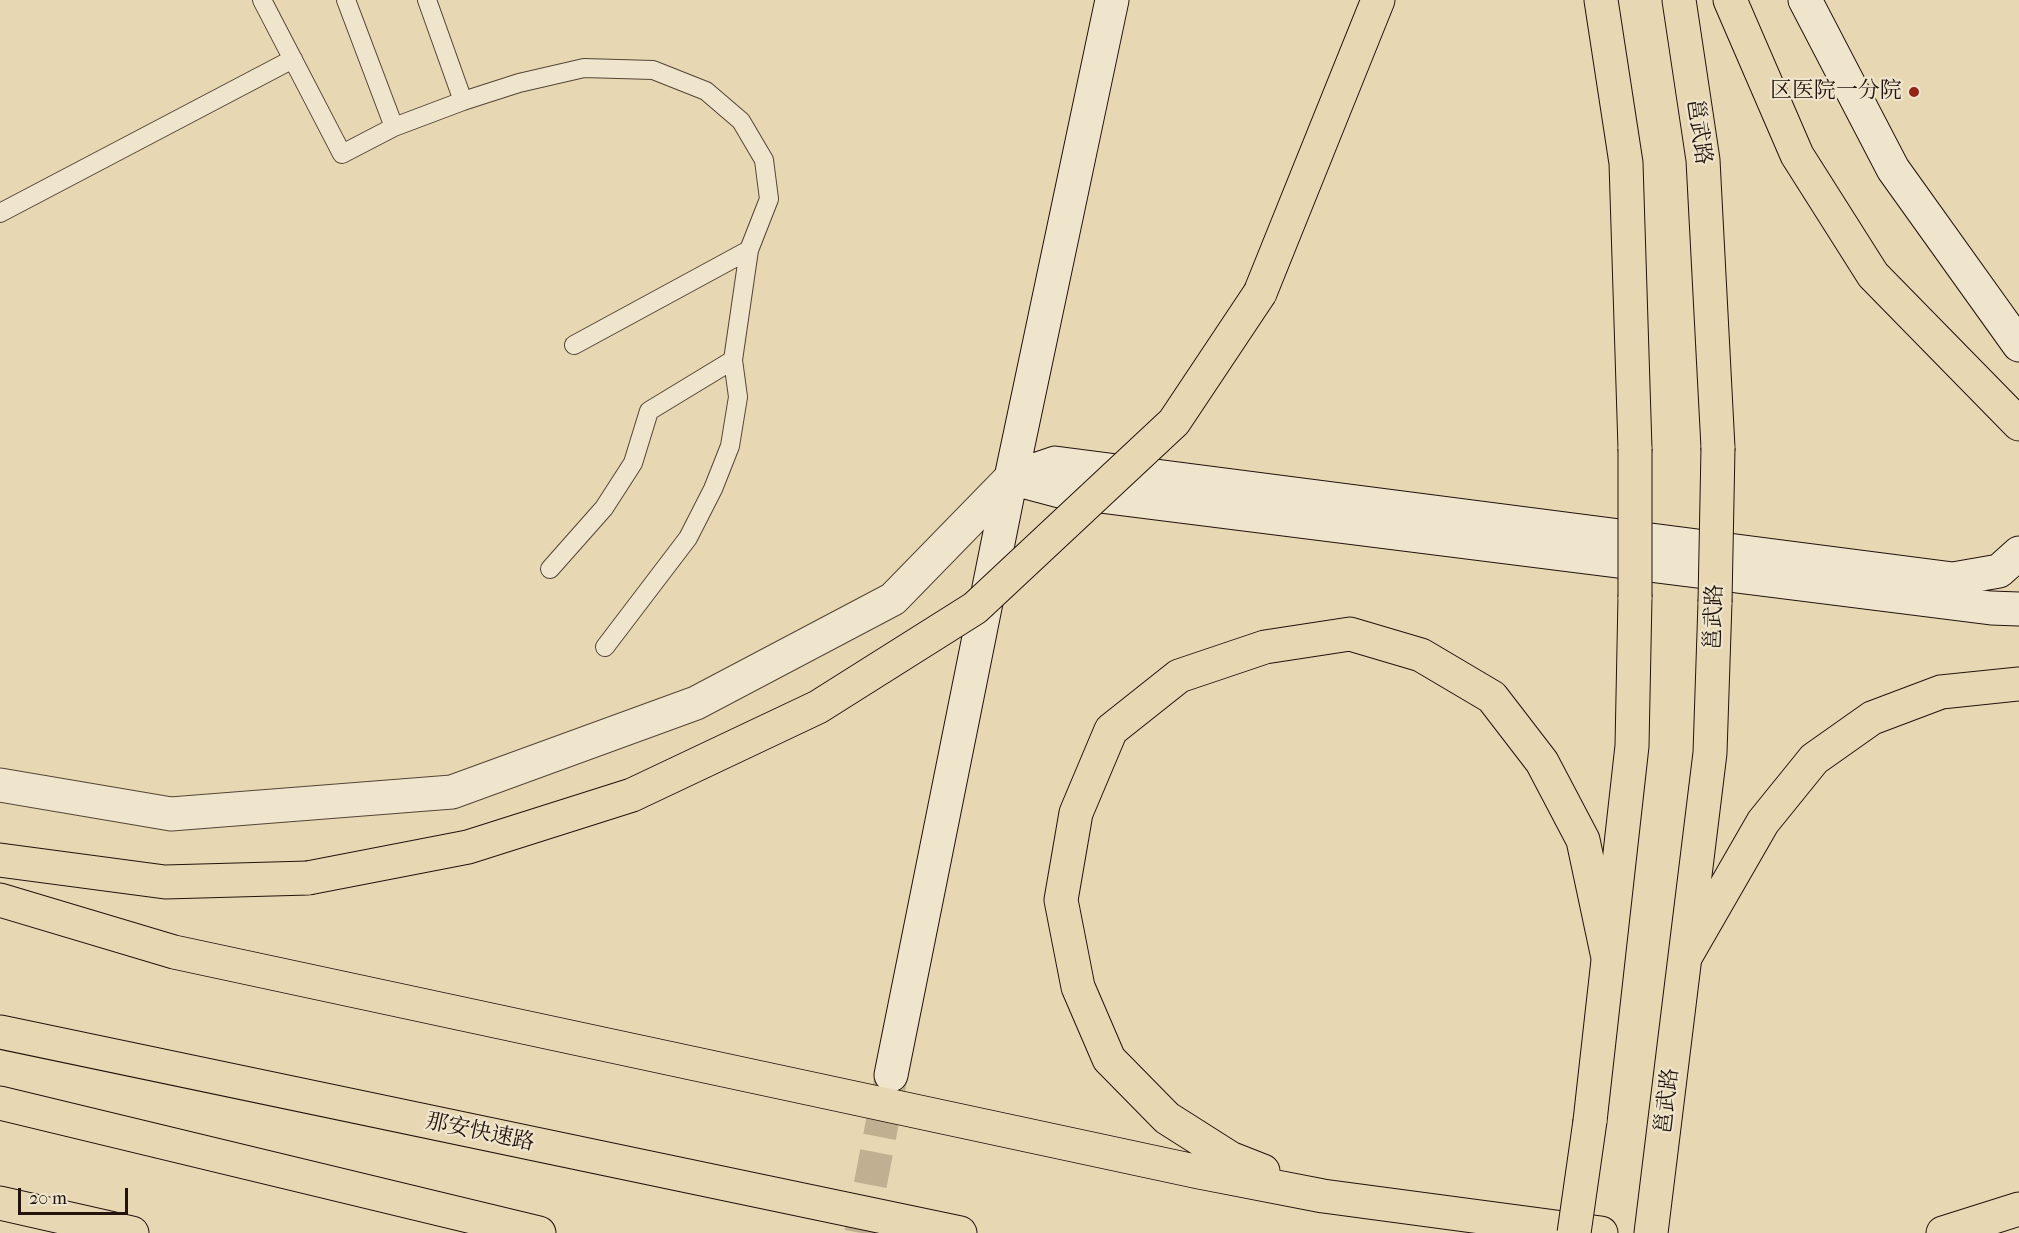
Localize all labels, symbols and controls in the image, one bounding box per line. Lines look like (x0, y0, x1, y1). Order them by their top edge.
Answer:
place label: 区医院一分院 (1770, 79, 1902, 105)
marker: 区医院一分院 (1907, 85, 1921, 99)
street label: 邕武路 (1680, 97, 1716, 167)
street label: 邕武路 (1701, 584, 1729, 650)
street label: 邕武路 (1651, 1067, 1685, 1135)
street label: 那安快速路 (423, 1109, 537, 1157)
scale bar (21, 1176, 130, 1214)
text: 20 m (29, 1188, 67, 1209)

